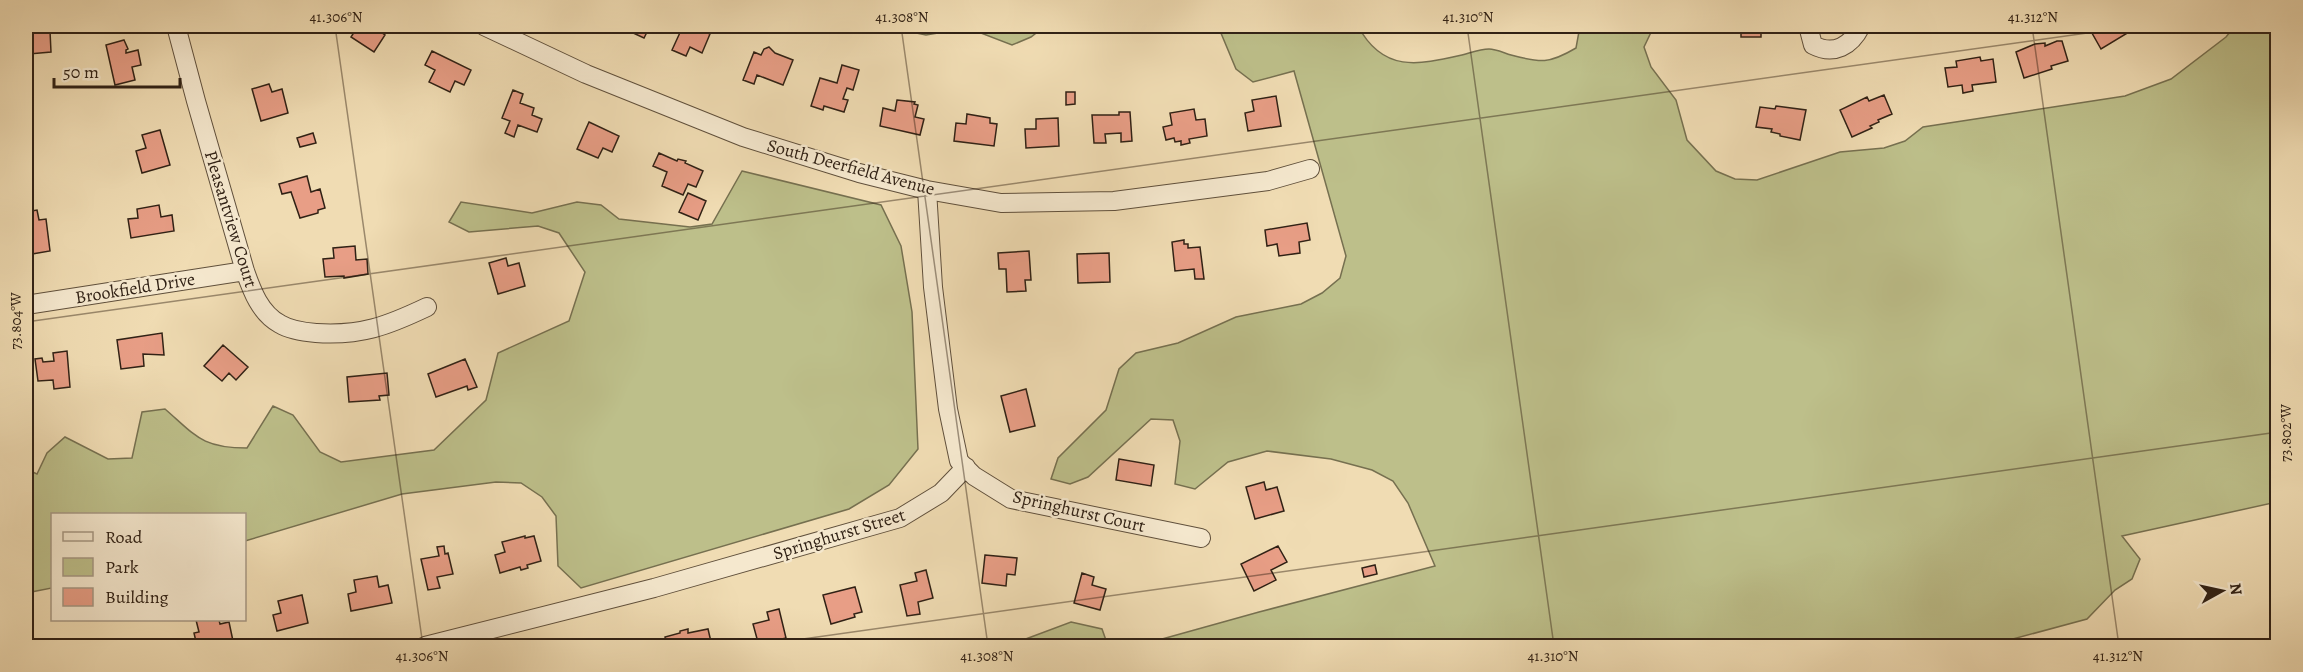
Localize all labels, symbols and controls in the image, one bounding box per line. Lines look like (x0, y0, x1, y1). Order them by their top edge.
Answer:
text: 41.306°N (310, 7, 363, 27)
text: 41.308°N (875, 7, 929, 27)
text: 41.310°N (1442, 7, 1494, 27)
text: 41.312°N (2008, 7, 2058, 27)
scale bar (54, 51, 180, 89)
text: 50 m (63, 60, 99, 84)
street label: South Deerfield Avenue (765, 133, 937, 201)
street label: Pleasantview Court (199, 148, 263, 290)
street label: Brookfield Drive (73, 267, 197, 309)
text: 73.804°W (6, 292, 26, 350)
text: 73.802°W (2276, 404, 2296, 462)
street label: Springhurst Court (1010, 484, 1148, 538)
street label: Springhurst Street (770, 502, 908, 566)
legend (51, 513, 246, 621)
text: Road (105, 525, 143, 549)
text: Park (105, 555, 139, 579)
north arrow (2192, 561, 2252, 621)
text: N (2224, 582, 2248, 597)
text: Building (105, 585, 169, 609)
text: 41.306°N (396, 646, 449, 666)
text: 41.308°N (960, 646, 1014, 666)
text: 41.310°N (1527, 646, 1579, 666)
text: 41.312°N (2093, 646, 2143, 666)

